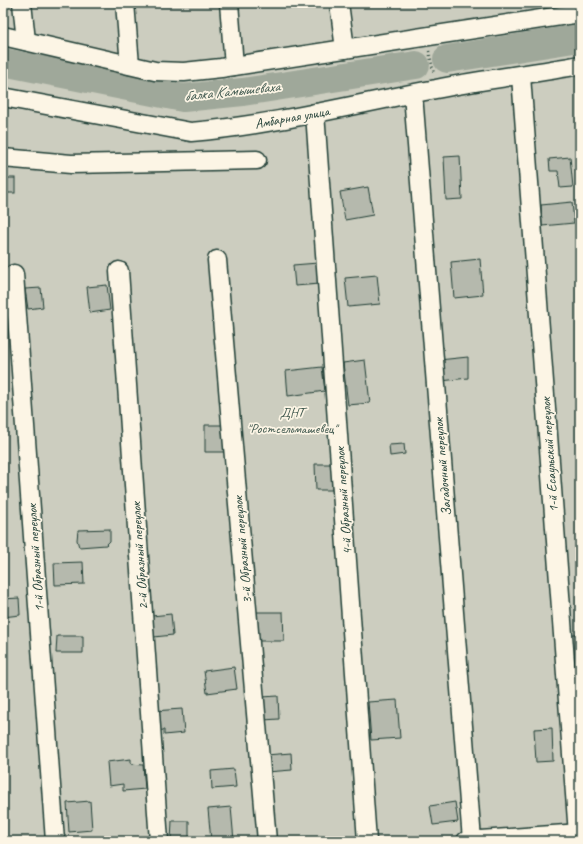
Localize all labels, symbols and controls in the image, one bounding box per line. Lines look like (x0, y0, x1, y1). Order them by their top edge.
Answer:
water label: балка Камышеваха (183, 77, 283, 106)
street label: Амбарная улица (253, 102, 332, 132)
street label: 1-й Есаульский переулок (537, 395, 562, 513)
park label: ДНТ "Ростсельмашевец" (247, 404, 340, 437)
street label: Загадочный переулок (430, 415, 455, 517)
street label: 4-й Образный переулок (331, 445, 356, 555)
street label: 3-й Образный переулок (229, 494, 256, 604)
street label: 2-й Образный переулок (127, 500, 152, 610)
street label: 1-й Образный переулок (23, 502, 48, 612)

